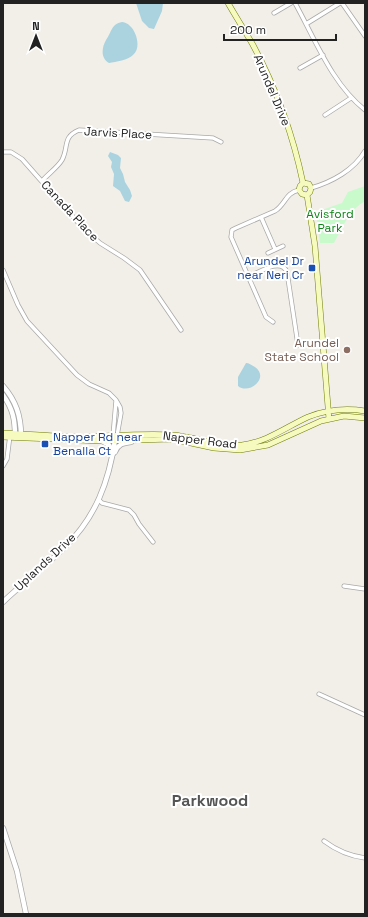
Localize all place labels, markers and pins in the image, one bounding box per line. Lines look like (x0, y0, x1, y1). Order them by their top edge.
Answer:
place label: Arundel Dr near Neri Cr (237, 253, 304, 283)
marker: Arundel Dr near Neri Cr (307, 263, 317, 273)
place label: Arundel State School (264, 335, 339, 365)
marker: Arundel State School (342, 345, 352, 355)
place label: Napper Rd near Benalla Ct (53, 429, 143, 459)
marker: Napper Rd near Benalla Ct (40, 439, 50, 449)

